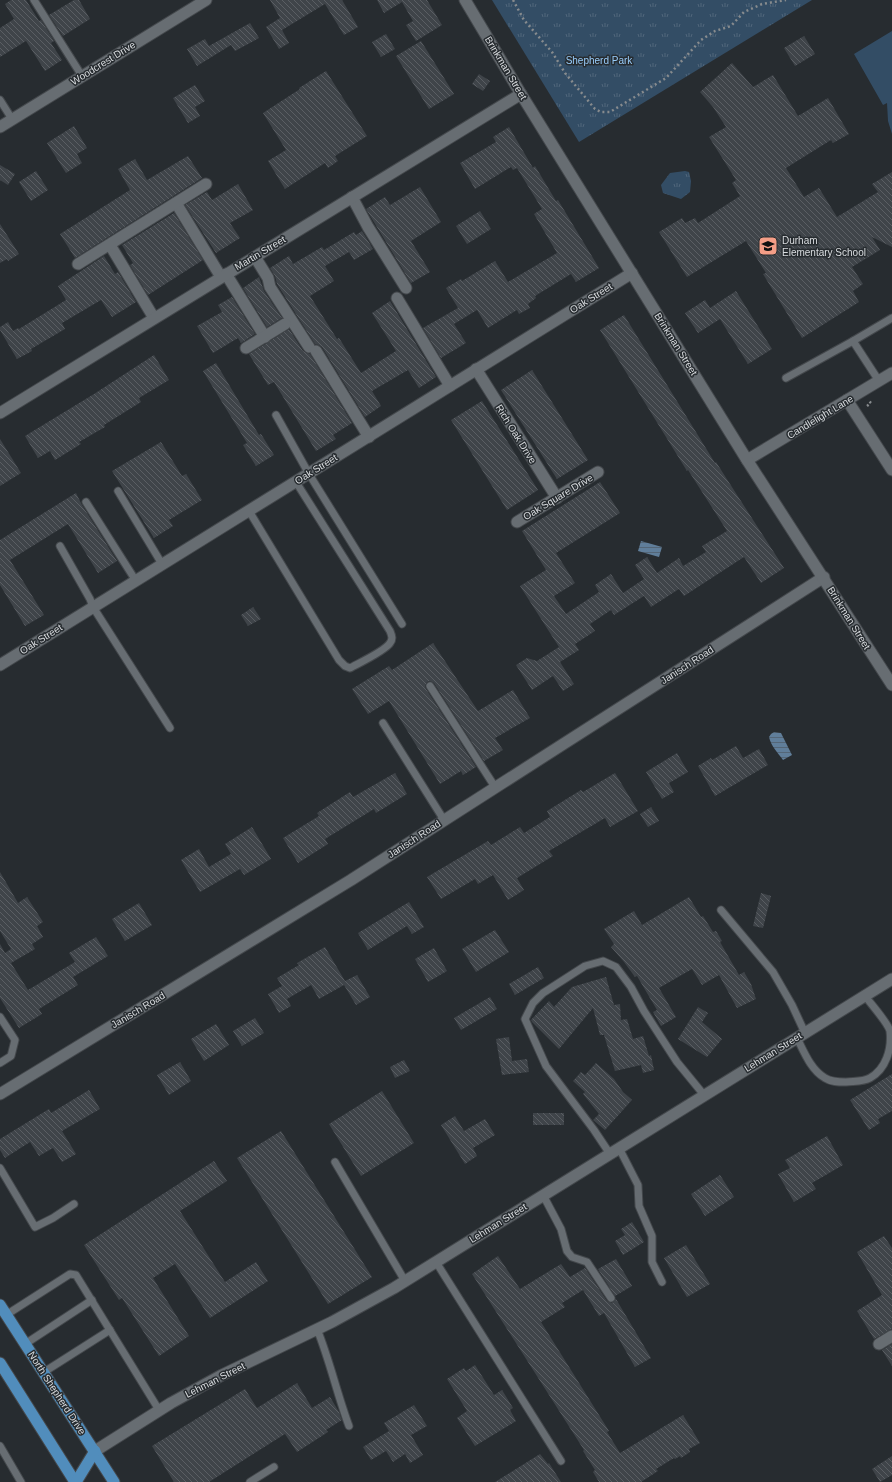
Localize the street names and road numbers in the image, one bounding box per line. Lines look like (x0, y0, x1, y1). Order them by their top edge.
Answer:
street label: Brinkman Street (483, 34, 529, 102)
street label: Woodcrest Drive (69, 39, 138, 87)
street label: Martin Street (233, 233, 288, 272)
street label: Oak Street (568, 281, 614, 315)
street label: Brinkman Street (652, 311, 700, 377)
street label: Candlelight Lane (785, 393, 855, 441)
street label: Rich Oak Drive (494, 403, 539, 466)
street label: Oak Street (293, 452, 339, 486)
street label: Oak Square Drive (521, 472, 595, 522)
street label: Brinkman Street (825, 585, 873, 651)
street label: Oak Street (18, 622, 64, 656)
street label: Janisch Road (659, 644, 715, 686)
street label: Janisch Road (386, 818, 442, 860)
street label: Janisch Road (109, 990, 167, 1030)
street label: Lehman Street (742, 1030, 804, 1074)
street label: Lehman Street (467, 1201, 529, 1245)
street label: North Shepherd Drive (26, 1349, 88, 1437)
street label: Lehman Street (183, 1360, 247, 1400)

